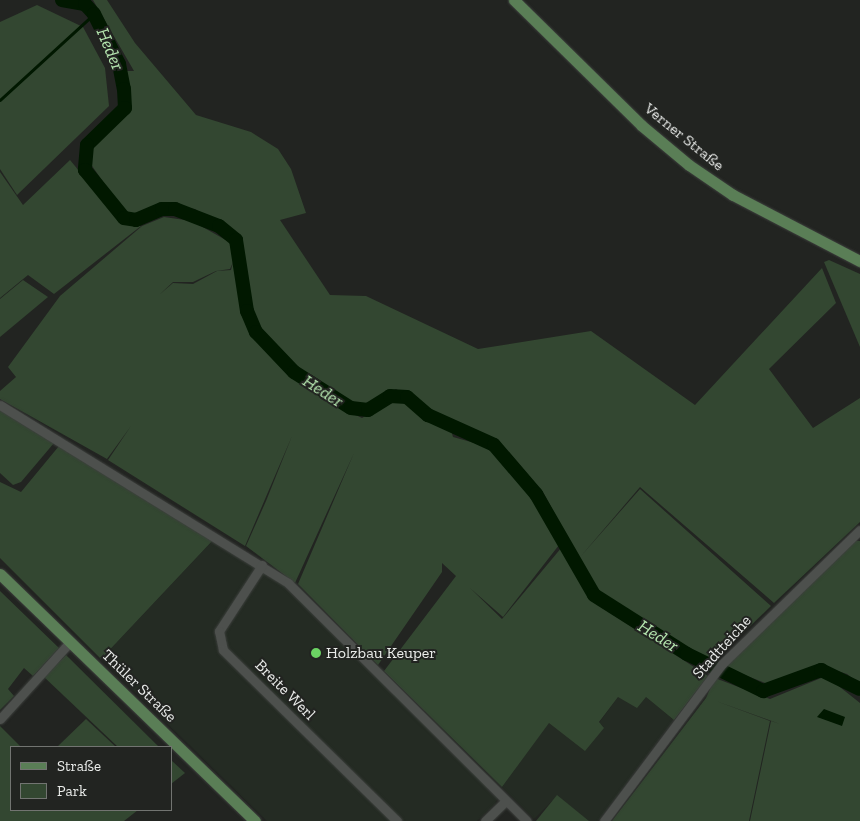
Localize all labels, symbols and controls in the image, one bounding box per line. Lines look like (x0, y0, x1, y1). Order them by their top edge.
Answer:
water label: Heder (91, 25, 129, 73)
street label: Verner Straße (640, 99, 728, 175)
water label: Heder (299, 370, 347, 412)
street label: Stadtteiche (689, 611, 755, 683)
water label: Heder (634, 615, 682, 657)
place label: Holzbau Keuper (326, 643, 436, 663)
street label: Thüler Straße (97, 645, 181, 727)
marker: Holzbau Keuper (310, 647, 322, 659)
street label: Breite Werl (251, 656, 319, 724)
legend (10, 746, 172, 811)
text: Straße (57, 757, 101, 775)
text: Park (57, 782, 87, 800)

